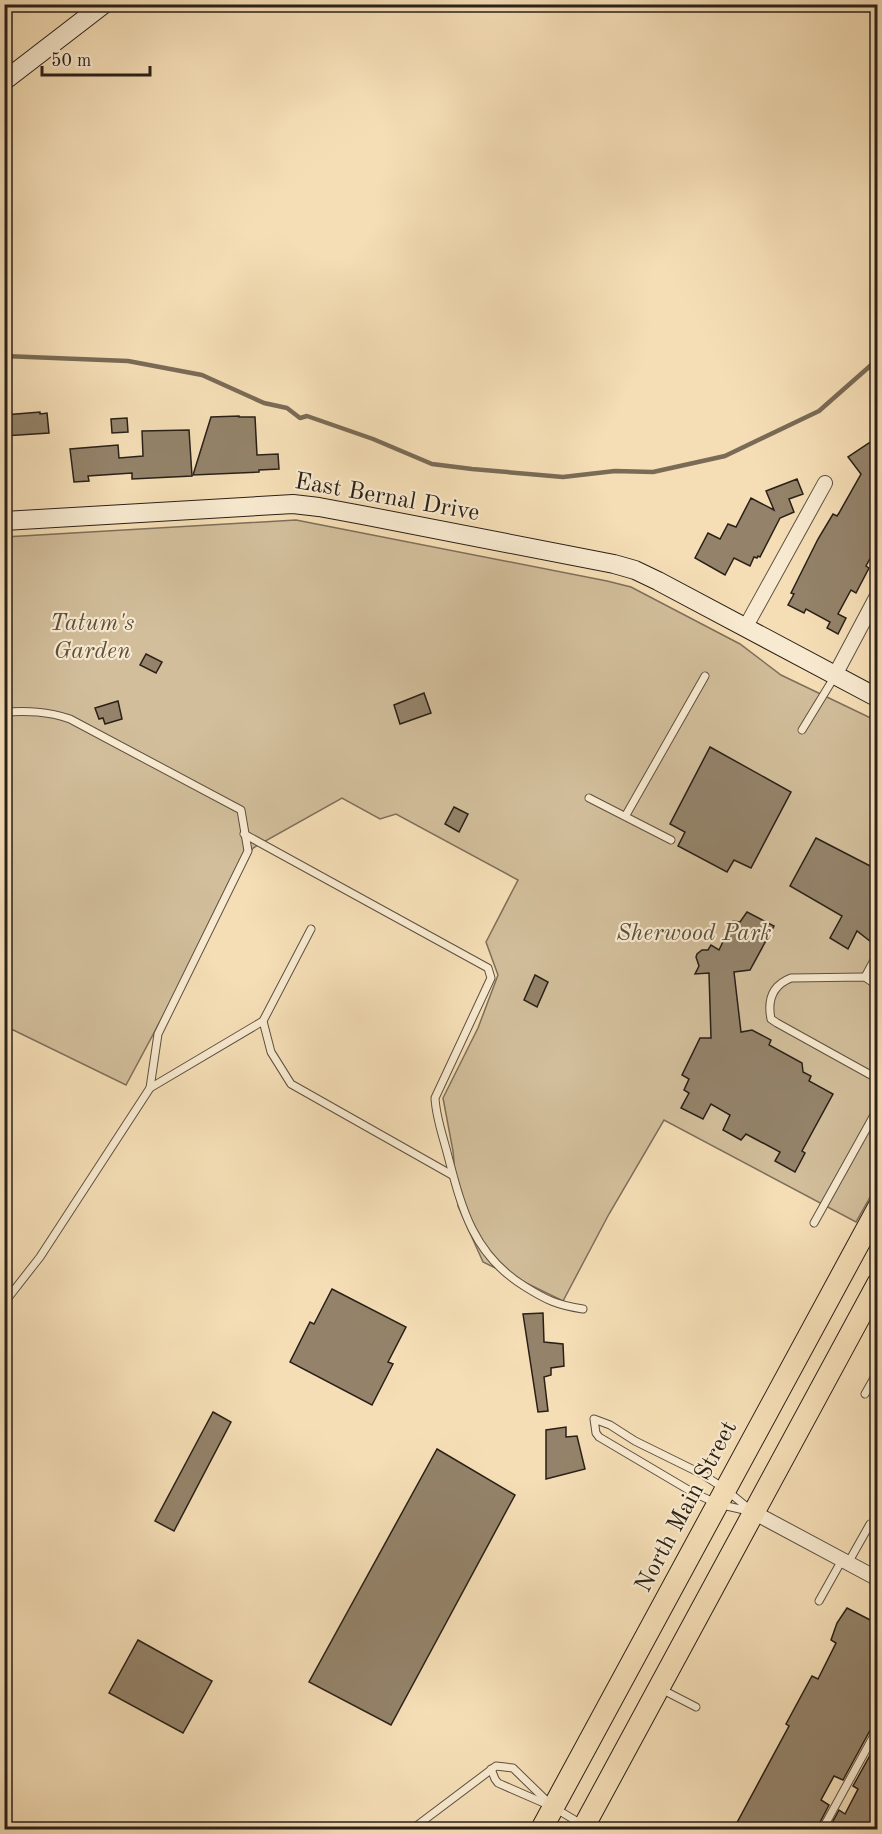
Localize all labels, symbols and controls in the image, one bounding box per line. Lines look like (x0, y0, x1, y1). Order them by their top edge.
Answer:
scale bar (42, 39, 150, 77)
text: 50 m (51, 52, 91, 70)
street label: East Bernal Drive (293, 470, 481, 526)
park label: Tatum's Garden (50, 612, 134, 664)
park label: Sherwood Park (616, 922, 772, 946)
street label: North Main Street (632, 1417, 742, 1597)

